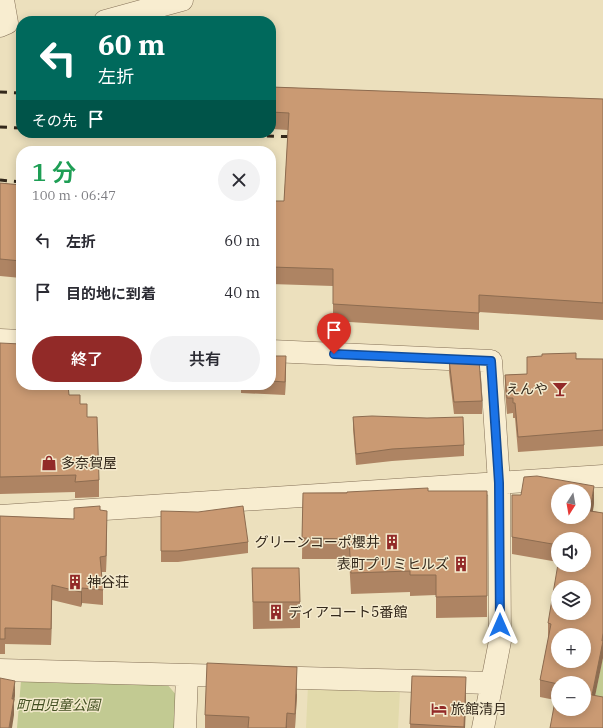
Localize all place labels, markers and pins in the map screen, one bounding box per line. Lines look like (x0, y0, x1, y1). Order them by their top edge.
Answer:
pin (317, 313, 351, 354)
place label: えんや (506, 380, 548, 398)
bar icon: えんや (551, 380, 569, 398)
shop icon: 多奈賀屋 (40, 454, 58, 472)
place label: 多奈賀屋 (61, 454, 117, 472)
place label: グリーンコーポ櫻井 (255, 533, 380, 551)
building icon: グリーンコーポ櫻井 (383, 533, 401, 551)
place label: 表町プリミヒルズ (337, 555, 449, 573)
building icon: 表町プリミヒルズ (452, 555, 470, 573)
building icon: 神谷荘 (66, 573, 84, 591)
place label: 神谷荘 (87, 573, 129, 591)
building icon: ディアコート5番館 (267, 603, 285, 621)
place label: ディアコート5番館 (288, 603, 407, 621)
hotel icon: 旅館清月 (430, 700, 448, 718)
place label: 旅館清月 (451, 700, 507, 718)

